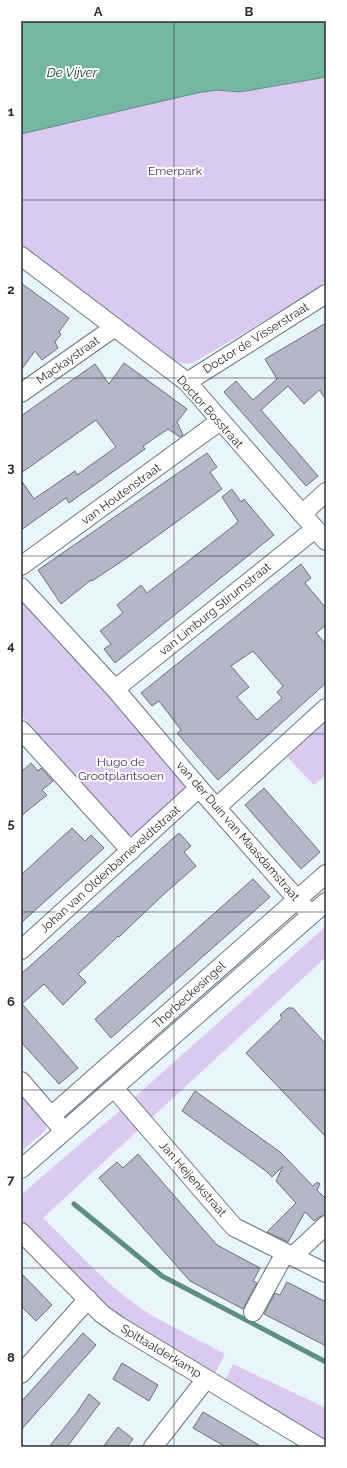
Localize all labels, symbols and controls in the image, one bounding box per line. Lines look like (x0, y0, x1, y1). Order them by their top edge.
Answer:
text: A (94, 4, 103, 19)
text: B (245, 4, 254, 19)
water label: De Vijver (47, 65, 98, 80)
text: 1 (8, 104, 15, 119)
park label: Emerpark (148, 164, 203, 178)
text: 2 (7, 282, 15, 297)
street label: Doctor de Visserstraat (200, 300, 312, 376)
street label: Mackaystraat (34, 333, 102, 387)
street label: Doctor Bosstraat (174, 373, 246, 451)
text: 3 (7, 460, 15, 475)
street label: van Houtenstraat (79, 460, 163, 528)
street label: van Limburg Stirumstraat (156, 560, 274, 658)
text: 4 (7, 638, 15, 653)
park label: Hugo de Grootplantsoen (78, 755, 164, 783)
street label: van der Duin van Maasdamstraat (173, 758, 303, 904)
street label: Johan van Oldenbarneveldtstraat (37, 802, 183, 936)
text: 5 (7, 816, 15, 831)
street label: Thorbeckesingel (150, 958, 229, 1031)
text: 6 (7, 994, 15, 1009)
street label: Jan Heijenkstraat (157, 1139, 229, 1219)
text: 7 (7, 1172, 15, 1187)
street label: Spittaalderkamp (118, 1321, 204, 1381)
text: 8 (7, 1350, 15, 1365)

